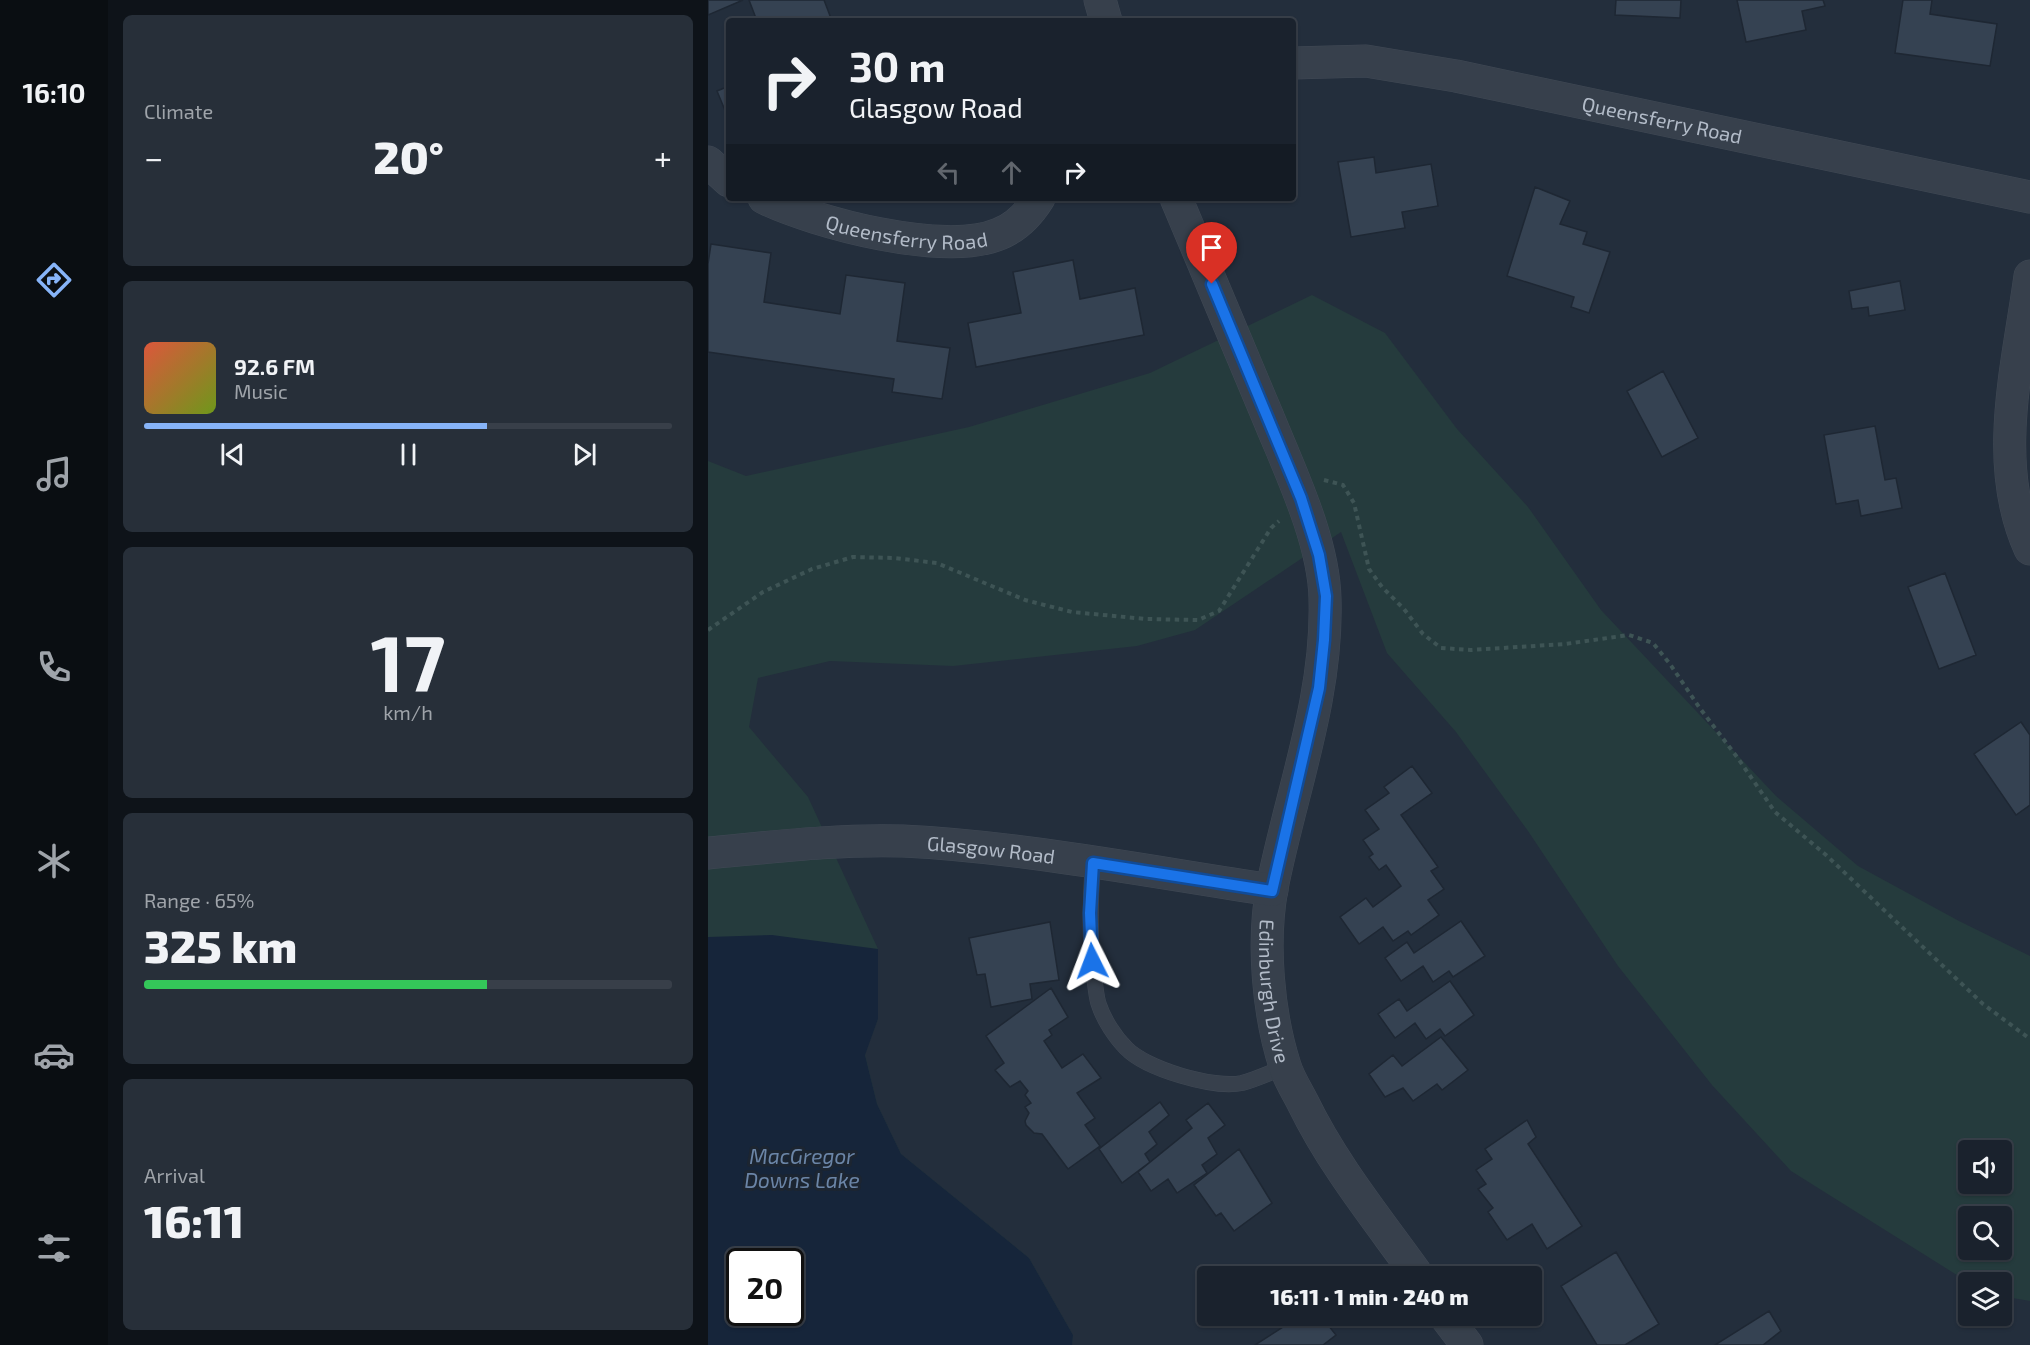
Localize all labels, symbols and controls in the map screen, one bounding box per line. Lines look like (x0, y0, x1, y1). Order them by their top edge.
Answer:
text: 30 m (849, 40, 945, 90)
icon: right (750, 42, 828, 120)
text: 16:10 (22, 76, 86, 108)
text: Glasgow Road (849, 91, 1023, 123)
street label: Queensferry Road (1580, 91, 1744, 148)
text: Climate (144, 99, 213, 123)
text: 20° (373, 129, 444, 183)
text: − (144, 137, 163, 177)
text: + (654, 137, 672, 177)
icon: left (932, 156, 965, 189)
icon: ahead (995, 156, 1028, 189)
icon: right (1058, 156, 1091, 189)
street label: Queensferry Road (823, 209, 989, 254)
pin (1186, 222, 1237, 284)
icon: arrive (1195, 231, 1228, 264)
icon: directions (33, 259, 75, 301)
text: 92.6 FM (234, 353, 315, 379)
text: Music (234, 379, 288, 403)
icon: previous (216, 438, 249, 471)
icon: pause (392, 438, 425, 471)
icon: next (568, 438, 601, 471)
icon: music (33, 453, 75, 495)
text: 17 (371, 614, 445, 708)
icon: phone (33, 646, 75, 688)
text: km/h (383, 700, 433, 724)
street label: Glasgow Road (926, 830, 1057, 868)
icon: climate (33, 840, 75, 882)
text: Range · 65% (144, 888, 254, 912)
text: 325 km (144, 918, 297, 972)
street label: Edinburgh Drive (1255, 919, 1295, 1066)
position arrow (1060, 929, 1124, 993)
icon: car (33, 1034, 75, 1076)
map controls (1958, 1140, 2012, 1326)
button: sound (1958, 1140, 2012, 1194)
water label: MacGregor Downs Lake (744, 1143, 860, 1192)
text: Arrival (144, 1163, 205, 1187)
text: 16:11 (144, 1193, 244, 1247)
button: search (1958, 1206, 2012, 1260)
icon: filters (33, 1227, 75, 1269)
speed limit sign: 20 (726, 1248, 804, 1326)
button: layers (1958, 1272, 2012, 1326)
text: 16:11 · 1 min · 240 m (1270, 1283, 1469, 1309)

